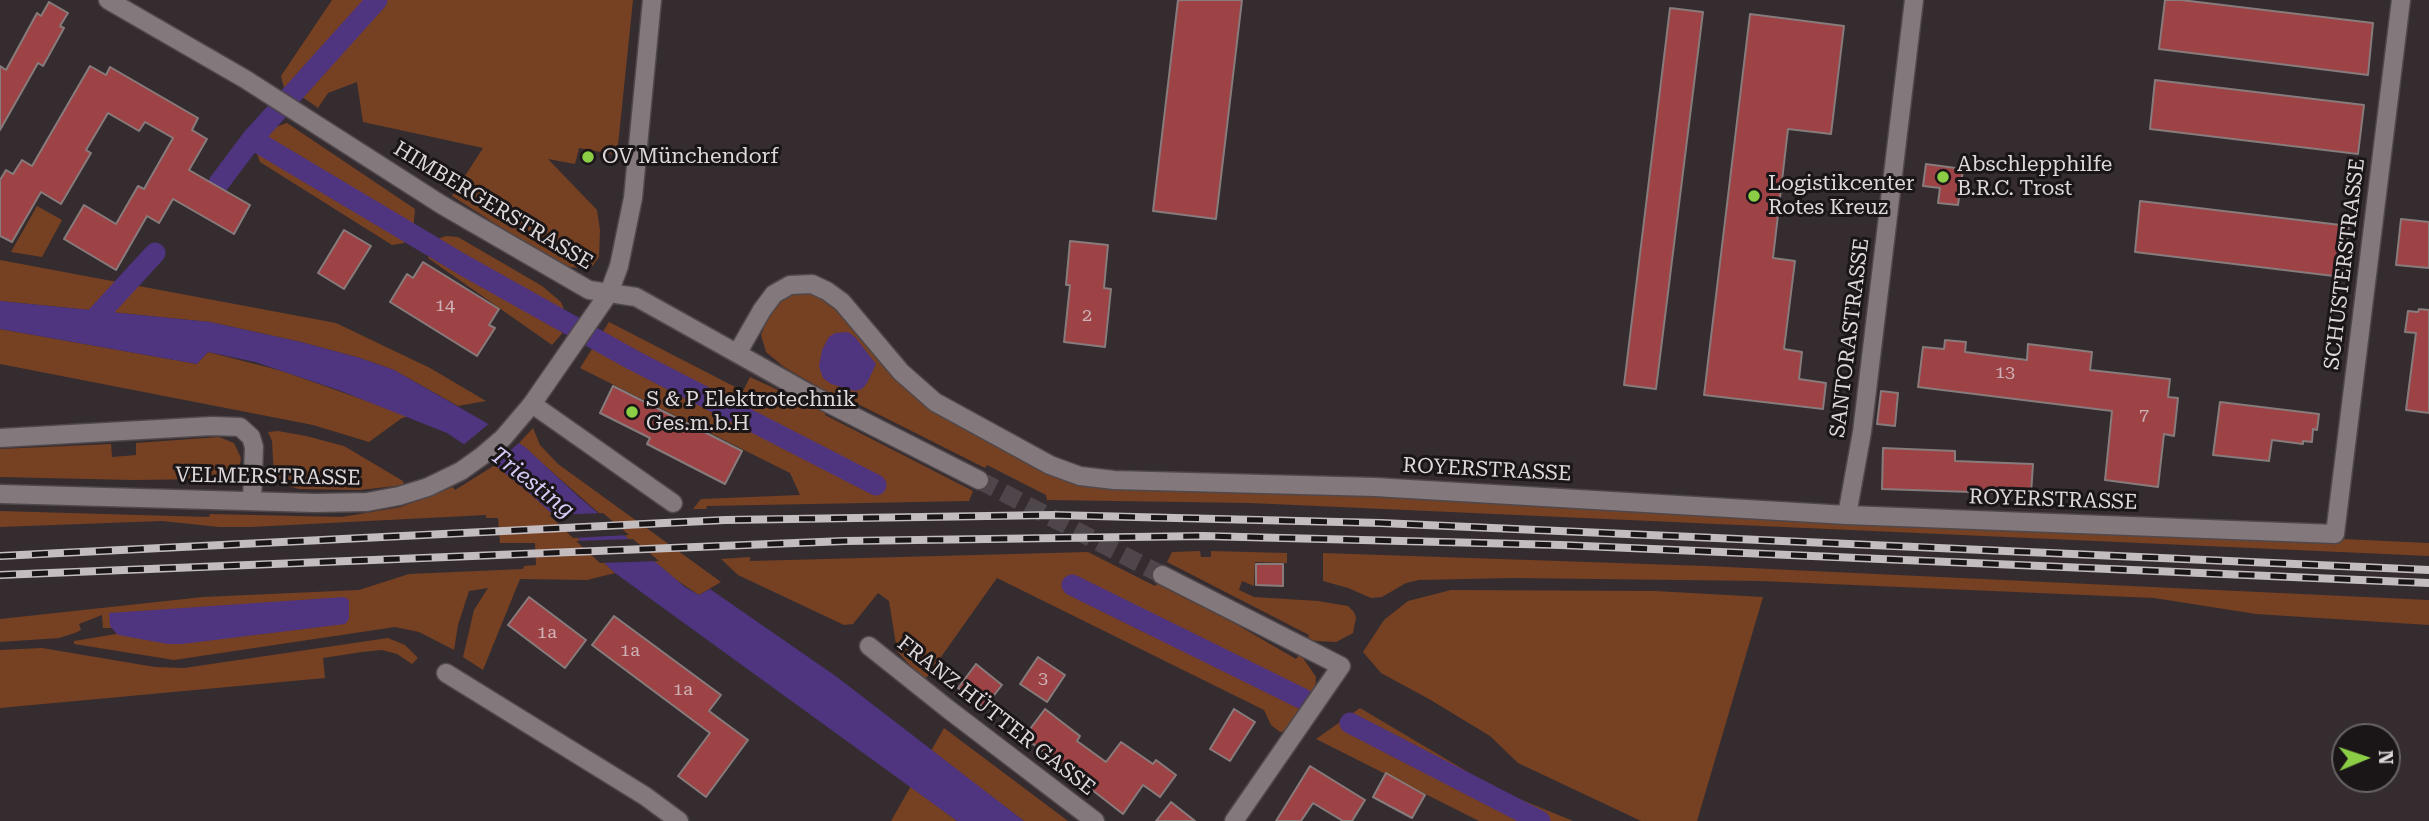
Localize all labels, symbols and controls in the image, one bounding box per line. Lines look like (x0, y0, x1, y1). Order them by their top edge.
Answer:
street label: HIMBERGERSTRASSE (389, 137, 597, 275)
place label: OV Münchendorf (602, 144, 778, 170)
marker: OV Münchendorf (580, 149, 596, 165)
place label: Abschlepphilfe B.R.C. Trost (1957, 152, 2112, 202)
street label: SCHUSTERSTRASSE (2320, 157, 2370, 371)
marker: Abschlepphilfe B.R.C. Trost (1935, 169, 1951, 185)
place label: Logistikcenter Rotes Kreuz (1768, 171, 1914, 221)
marker: Logistikcenter Rotes Kreuz (1746, 188, 1762, 204)
street label: SANTORASTRASSE (1825, 237, 1875, 439)
house number: 14 (435, 295, 455, 317)
house number: 2 (1082, 305, 1092, 327)
house number: 13 (1995, 362, 2015, 384)
place label: S & P Elektrotechnik Ges.m.b.H (646, 387, 856, 437)
marker: S & P Elektrotechnik Ges.m.b.H (624, 404, 640, 420)
house number: 7 (2139, 405, 2149, 427)
water label: Triesting (484, 442, 580, 524)
street label: ROYERSTRASSE (1402, 453, 1572, 487)
street label: VELMERSTRASSE (175, 463, 361, 491)
street label: ROYERSTRASSE (1968, 484, 2138, 516)
house number: 1a (537, 622, 557, 644)
street label: FRANZ HÜTTER GASSE (892, 631, 1100, 801)
house number: 1a (620, 640, 640, 662)
house number: 3 (1038, 668, 1048, 690)
house number: 1a (673, 679, 693, 701)
north arrow (2331, 723, 2401, 793)
text: N (2374, 750, 2397, 765)

